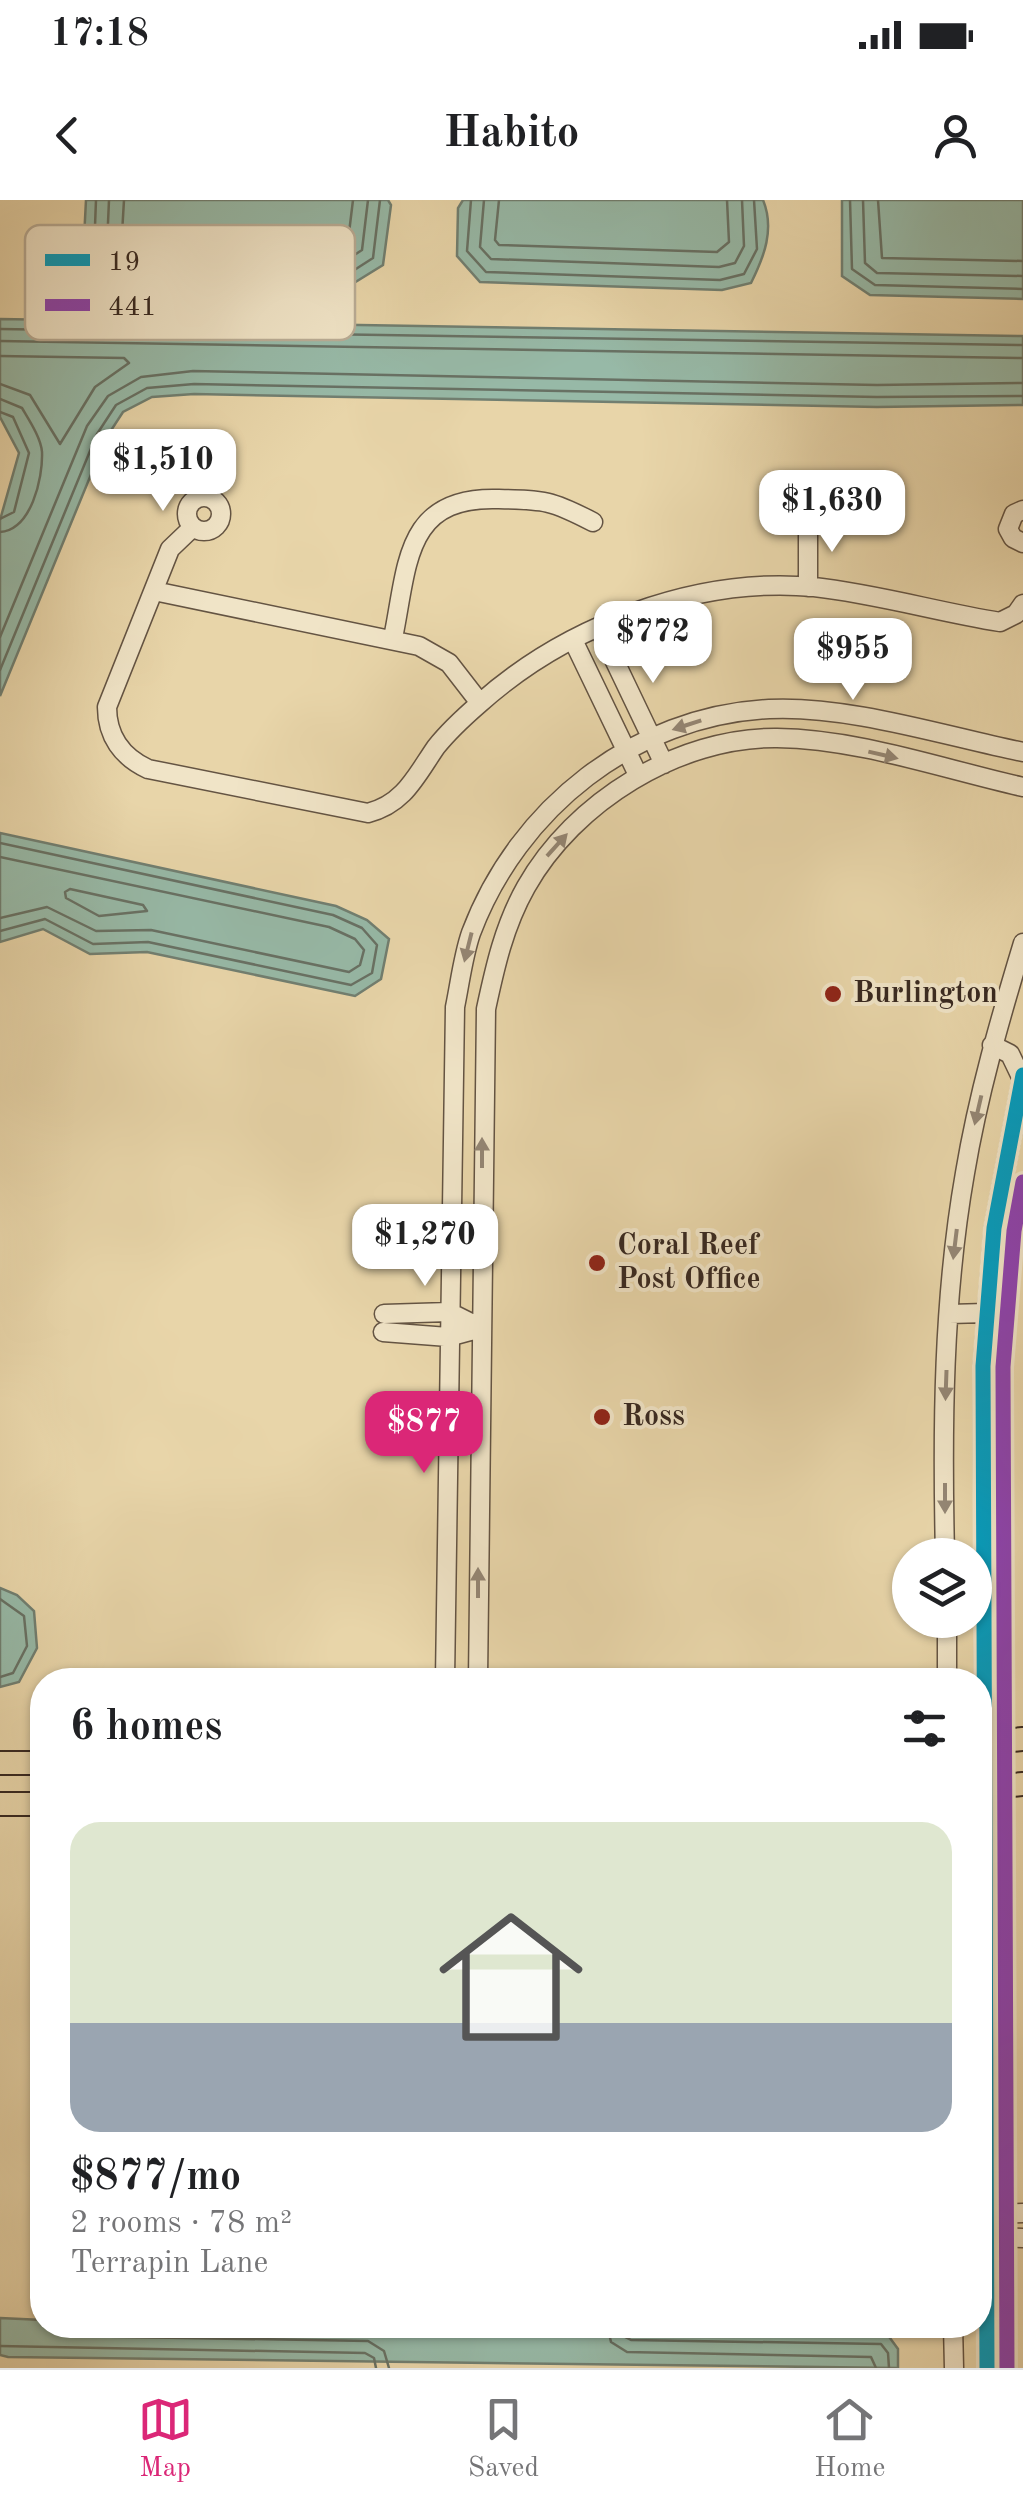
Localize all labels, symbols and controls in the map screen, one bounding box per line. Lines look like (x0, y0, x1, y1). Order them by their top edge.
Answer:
text: 17:18 (50, 16, 149, 54)
icon: back (40, 108, 95, 163)
icon: person (928, 108, 983, 163)
text: Habito (443, 112, 580, 157)
legend (25, 225, 355, 340)
text: 19 (108, 249, 140, 277)
text: 441 (108, 294, 157, 322)
pin: $1,510 (82, 429, 244, 514)
text: $1,510 (112, 445, 214, 477)
pin: $1,630 (751, 470, 913, 555)
text: $1,630 (781, 486, 883, 518)
pin: $772 (594, 601, 712, 686)
text: $772 (616, 617, 690, 649)
pin: $955 (794, 618, 912, 703)
text: $955 (816, 634, 890, 666)
one-way arrow (671, 719, 701, 734)
one-way arrow (868, 748, 899, 763)
one-way arrow (545, 833, 568, 857)
one-way arrow (460, 932, 476, 963)
place label: Burlington (853, 979, 998, 1009)
marker: Burlington (822, 983, 844, 1005)
one-way arrow (970, 1095, 985, 1126)
one-way arrow (474, 1136, 490, 1168)
pin: $1,270 (344, 1204, 506, 1289)
text: $1,270 (374, 1220, 476, 1252)
one-way arrow (947, 1229, 963, 1261)
place label: Coral Reef Post Office (617, 1231, 761, 1295)
marker: Coral Reef Post Office (586, 1252, 608, 1274)
one-way arrow (937, 1369, 953, 1401)
pin: $877 (365, 1391, 483, 1476)
place label: Ross (622, 1402, 685, 1432)
marker: Ross (591, 1406, 613, 1428)
text: $877 (387, 1407, 461, 1439)
one-way arrow (937, 1483, 953, 1515)
map controls (892, 1538, 992, 1638)
button: layers (892, 1538, 992, 1638)
one-way arrow (471, 1566, 487, 1598)
icon: filters (897, 1701, 952, 1756)
text: 6 homes (70, 1707, 222, 1749)
icon: home (421, 1887, 601, 2067)
text: $877/mo (70, 2157, 241, 2199)
text: 2 rooms · 78 m² (70, 2208, 292, 2240)
text: Terrapin Lane (70, 2248, 268, 2280)
tab: Map (138, 2392, 193, 2487)
tab: Saved (468, 2392, 539, 2487)
tab: Home (814, 2392, 885, 2487)

